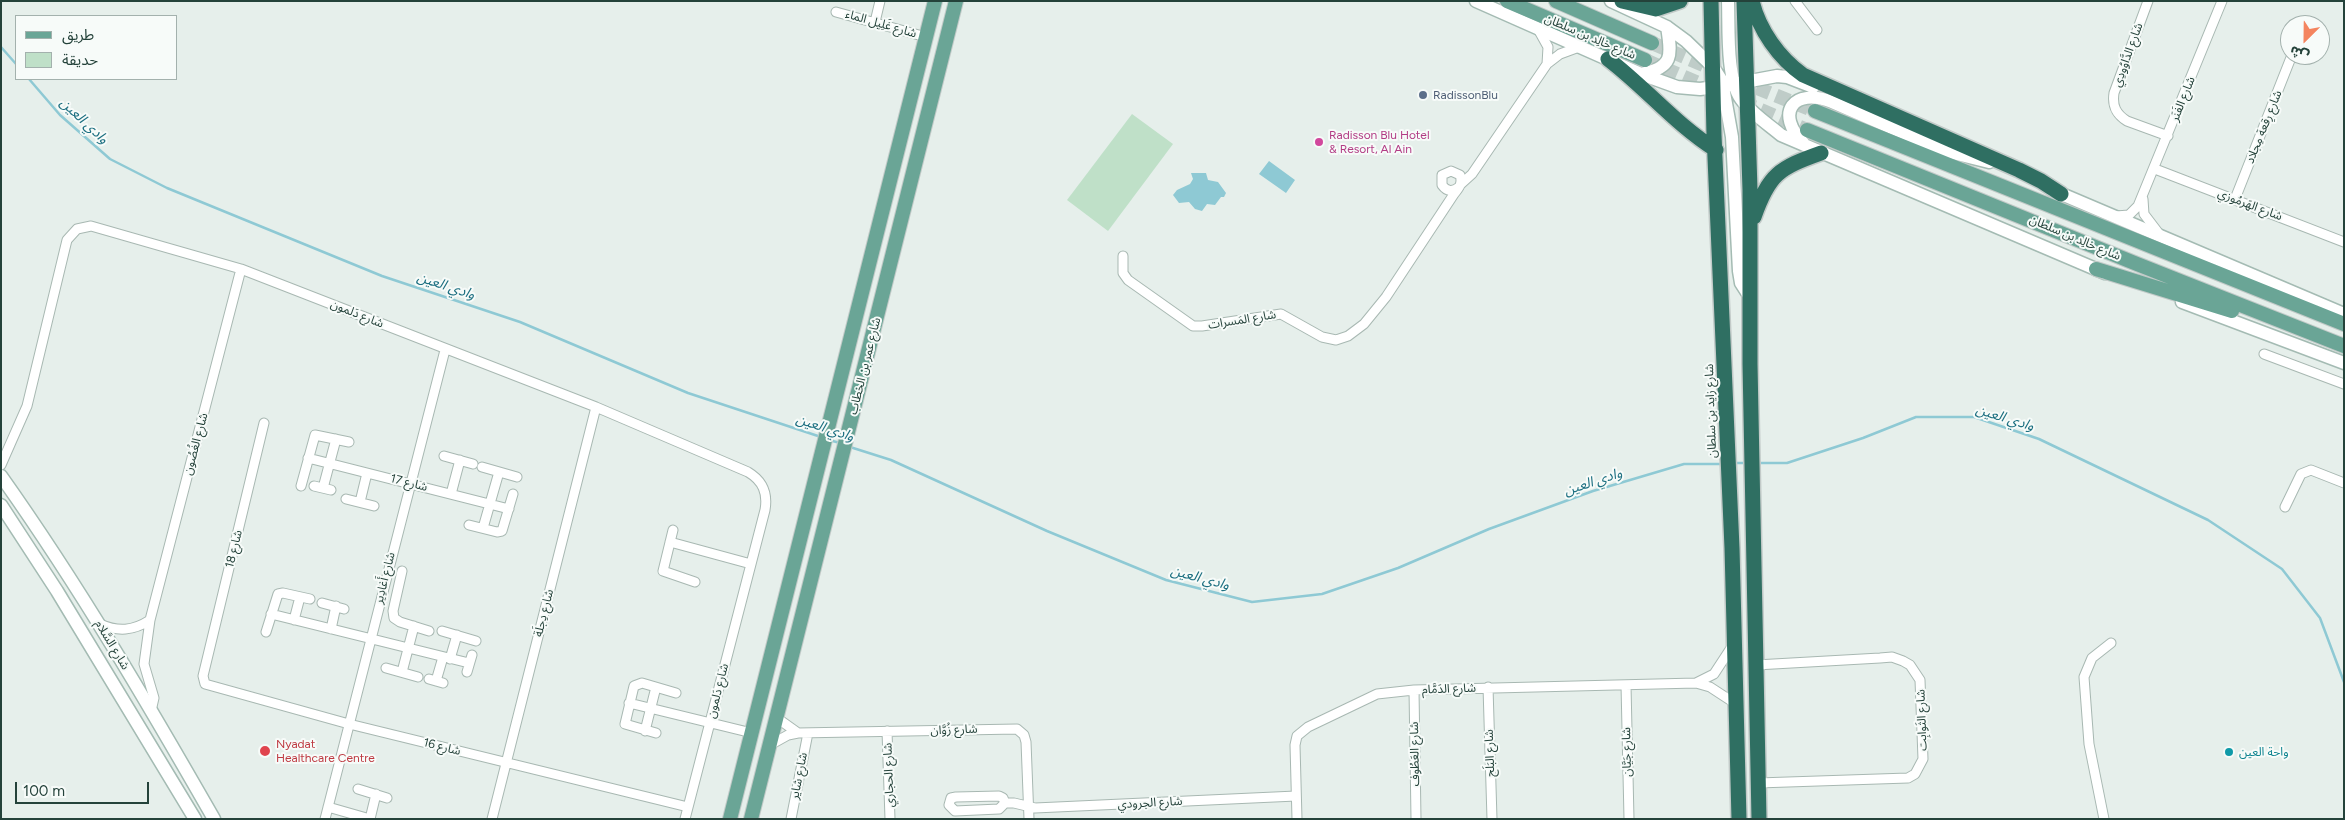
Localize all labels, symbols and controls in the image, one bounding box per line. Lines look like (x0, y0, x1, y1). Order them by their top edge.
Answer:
street label: شارع غَلِيل الماء (844, 7, 918, 41)
street label: شارع خالِد بن سلطان (1542, 11, 1638, 63)
legend (15, 15, 178, 80)
north arrow (2280, 15, 2330, 65)
street label: شارع الدَّاوُودِي (2110, 21, 2146, 89)
text: طريق (62, 26, 94, 44)
text: ش (2287, 42, 2311, 65)
text: حديقة (62, 51, 98, 69)
street label: شارع الفَنَر (2167, 74, 2199, 124)
place label: RadissonBlu (1433, 88, 1498, 102)
street label: شارع رِقعة مِجلاد (2243, 88, 2285, 166)
marker: RadissonBlu (1417, 89, 1429, 101)
water label: وادي العين (56, 94, 112, 148)
place label: Radisson Blu Hotel & Resort, Al Ain (1329, 128, 1430, 156)
marker: Radisson Blu Hotel & Resort, Al Ain (1313, 136, 1325, 148)
street label: شارع الهَرمُوزي (2216, 186, 2284, 224)
street label: شارع خالِد بن سلطان (2027, 212, 2123, 264)
water label: وادي العين (415, 269, 477, 303)
street label: شارع دَلمون (328, 297, 386, 331)
street label: شارع المَسرات (1207, 308, 1277, 332)
street label: شارع عمر بن الخطاب (846, 316, 884, 416)
street label: شارع زايد بن سلطان (1702, 364, 1720, 458)
water label: وادي العين (1974, 401, 2036, 435)
street label: شارع الغُصُون (181, 411, 211, 477)
water label: وادي العين (794, 411, 856, 445)
water label: وادي العين (1562, 465, 1624, 499)
street label: شارع 17 (389, 471, 429, 495)
street label: شارع 18 (222, 528, 246, 570)
street label: شارع أَغادِير (372, 551, 398, 605)
water label: وادي العين (1169, 562, 1231, 594)
street label: شارع دِجلَة (531, 588, 557, 638)
street label: شارع السَّلام (92, 617, 132, 673)
street label: شارع دَلمون (704, 662, 732, 720)
street label: شارع الدَمَّام (1422, 681, 1476, 697)
street label: شارع الثَوابِت (1914, 689, 1930, 751)
street label: شارع زُوَّان (930, 722, 978, 738)
street label: شارع العَطُوف (1407, 722, 1423, 786)
street label: شارع جَيَّان (1619, 727, 1635, 777)
street label: شارع البَلَح (1482, 729, 1498, 777)
street label: شارع 16 (422, 735, 462, 759)
place label: Nyadat Healthcare Centre (276, 737, 375, 765)
street label: شارع الحجاري (881, 742, 897, 808)
marker: Nyadat Healthcare Centre (258, 744, 272, 758)
place label: واحة العين (2239, 745, 2289, 759)
marker: واحة العين (2223, 746, 2235, 758)
street label: شارع شاير (787, 751, 811, 801)
scale bar (18, 772, 151, 804)
text: 100 m (23, 782, 65, 800)
street label: شارع الجرودي (1117, 794, 1183, 812)

